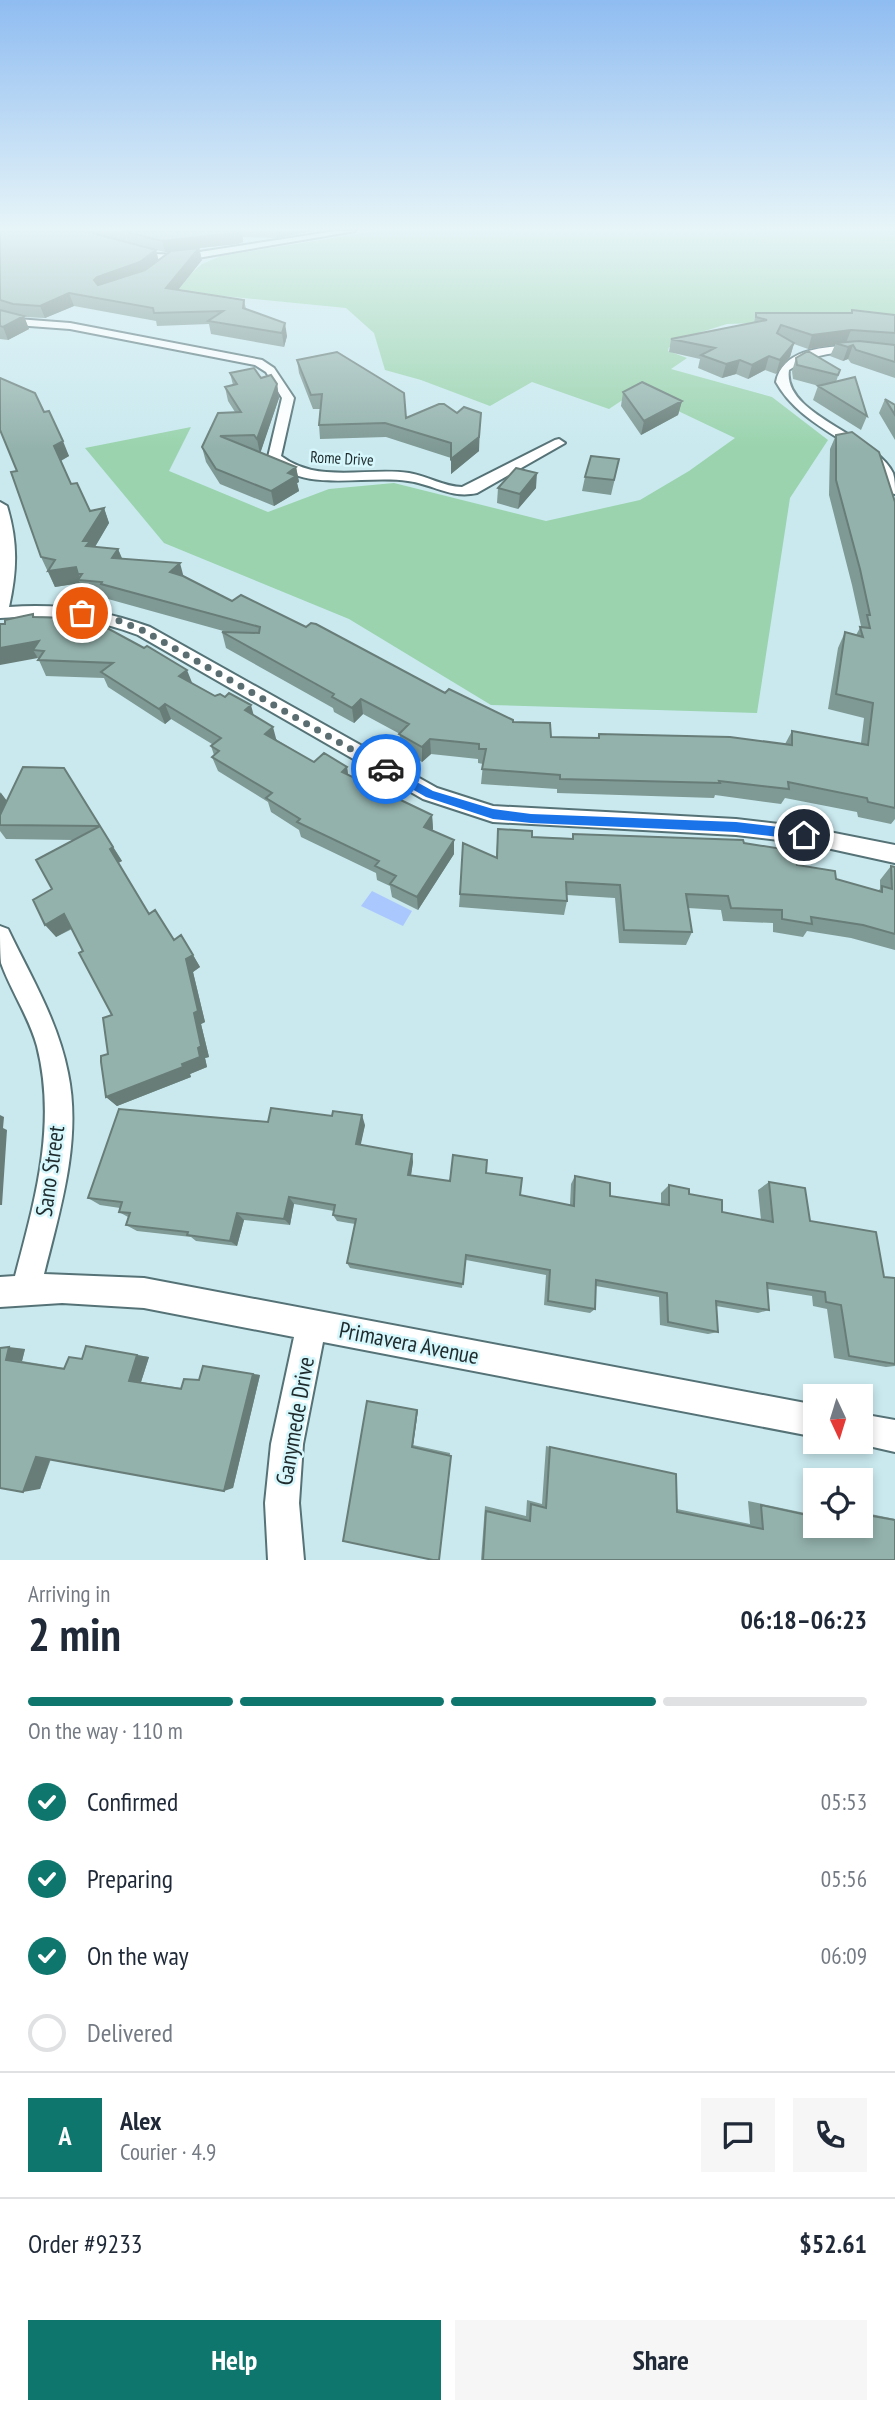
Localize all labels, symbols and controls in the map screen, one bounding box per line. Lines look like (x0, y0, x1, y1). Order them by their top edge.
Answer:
street label: Rome Drive (310, 446, 374, 470)
pin (52, 583, 112, 643)
icon: bag (63, 594, 101, 632)
courier (351, 734, 421, 804)
icon: car (367, 750, 405, 788)
pin (774, 805, 834, 865)
icon: home (785, 816, 823, 854)
street label: Sano Street (29, 1123, 70, 1218)
street label: Primavera Avenue (337, 1315, 481, 1370)
street label: Ganymede Drive (269, 1354, 320, 1487)
north arrow (803, 1384, 873, 1454)
map controls (803, 1384, 873, 1538)
button: locate (803, 1468, 873, 1538)
text: Arriving in (28, 1579, 110, 1608)
text: 06:18–06:23 (740, 1603, 867, 1636)
text: 2 min (28, 1604, 121, 1664)
text: On the way · 110 m (28, 1716, 183, 1745)
icon: check (28, 1783, 66, 1821)
text: Confirmed (87, 1785, 178, 1818)
text: 05:53 (821, 1787, 867, 1816)
icon: check (28, 1860, 66, 1898)
text: Preparing (87, 1862, 173, 1895)
text: 05:56 (821, 1864, 867, 1893)
icon: check (28, 1937, 66, 1975)
text: On the way (87, 1939, 189, 1972)
text: 06:09 (821, 1941, 867, 1970)
text: Delivered (87, 2016, 173, 2049)
button: chat (701, 2098, 775, 2172)
button: phone (793, 2098, 867, 2172)
text: Alex (120, 2104, 161, 2137)
text: A (58, 2119, 72, 2152)
text: Courier · 4.9 (120, 2137, 216, 2166)
text: Order #9233 (28, 2227, 143, 2260)
text: $52.61 (799, 2227, 867, 2260)
button: Help (28, 2320, 441, 2400)
button: Share (455, 2320, 867, 2400)

